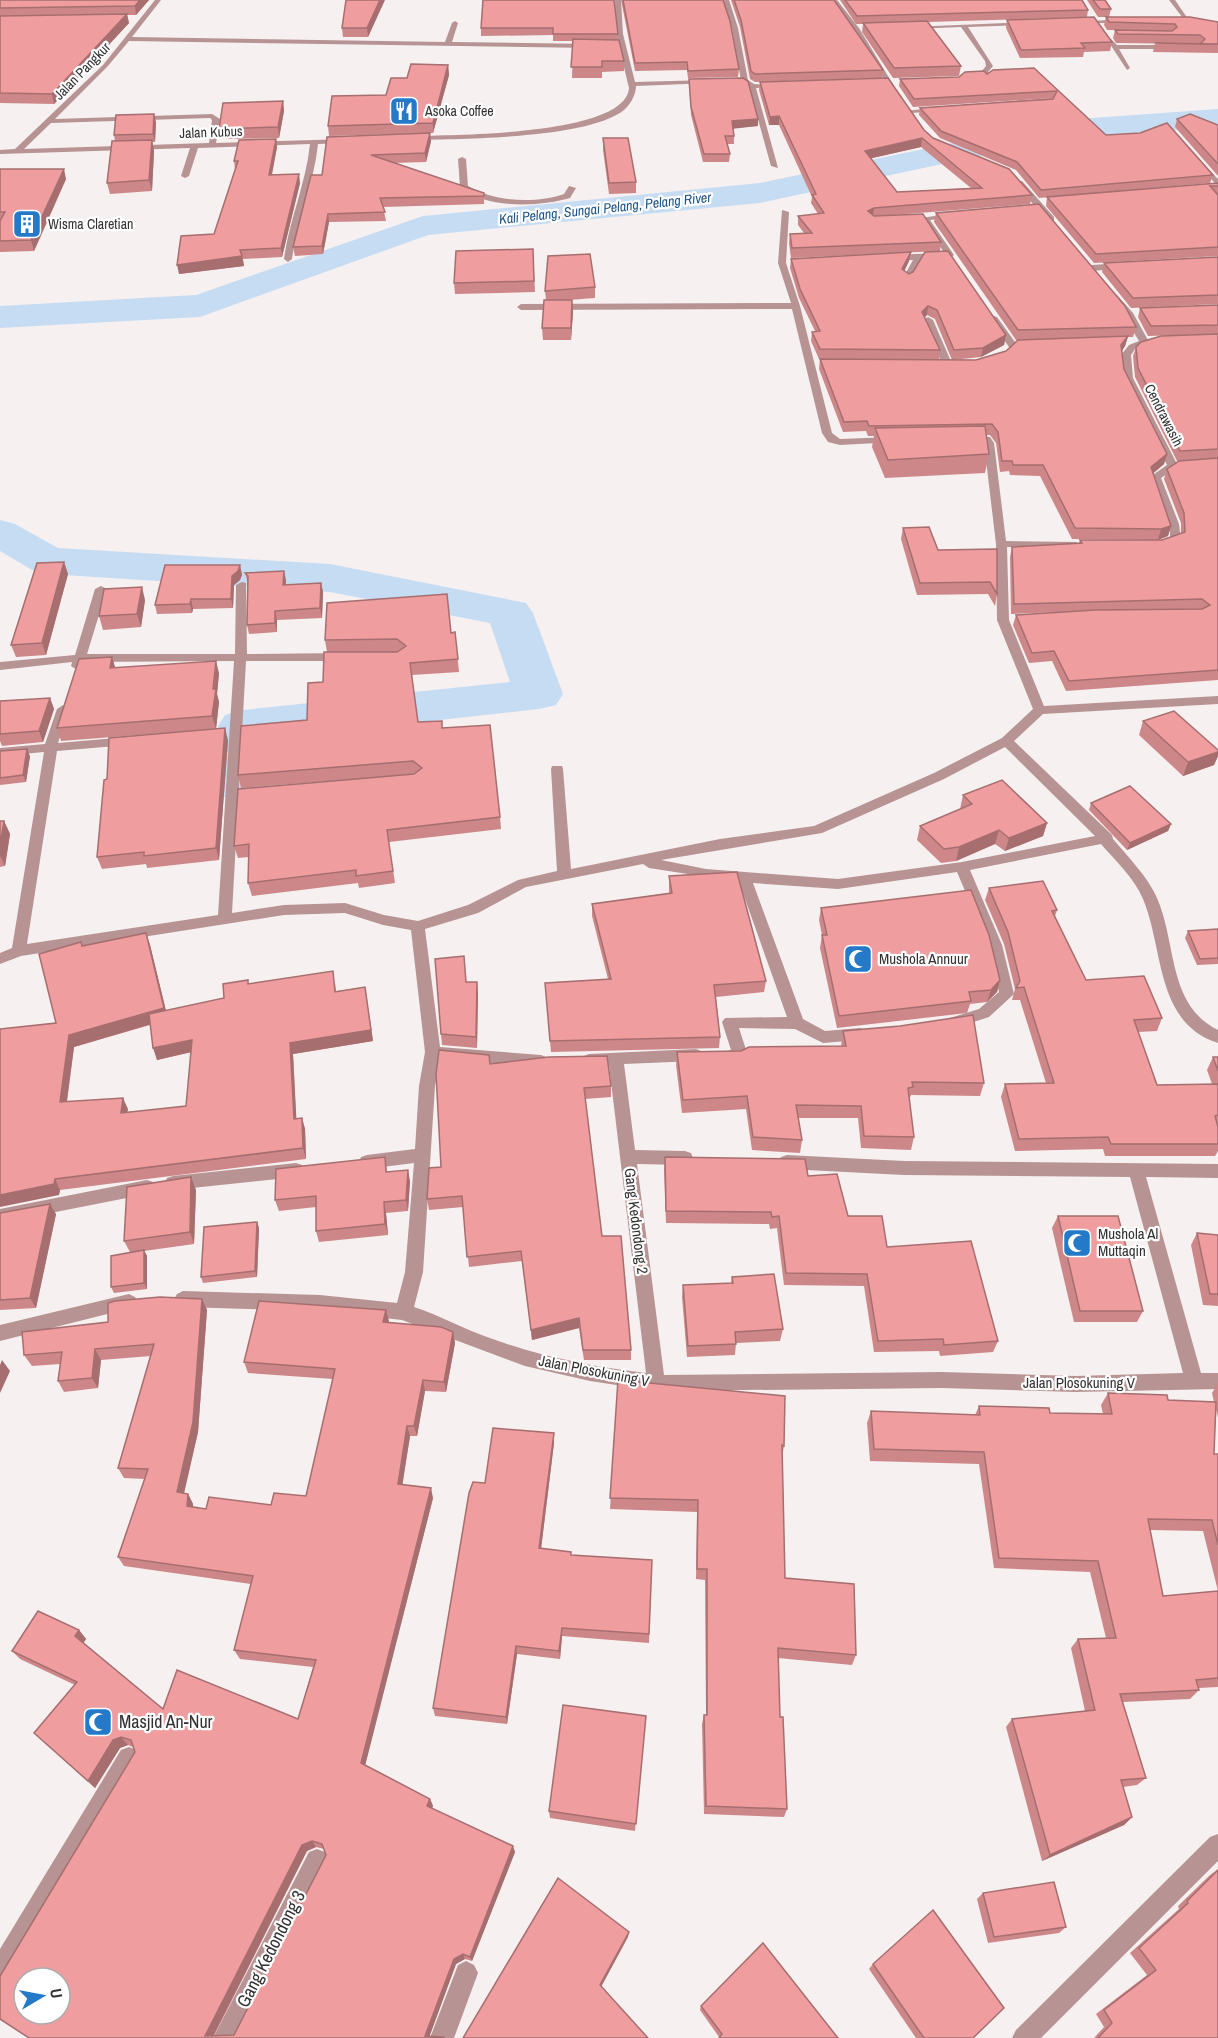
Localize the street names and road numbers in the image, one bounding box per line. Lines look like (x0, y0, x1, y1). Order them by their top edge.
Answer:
street label: Jalan Pangkur (50, 38, 114, 104)
street label: Jalan Kubus (179, 122, 243, 142)
street label: Cendrawasih (1141, 381, 1187, 449)
street label: Gang Kedondong 2 (620, 1167, 653, 1275)
street label: Jalan Plosokuning V (537, 1350, 652, 1392)
street label: Jalan Plosokuning V (1023, 1372, 1136, 1393)
street label: Gang Kedondong 3 (230, 1886, 311, 2011)

